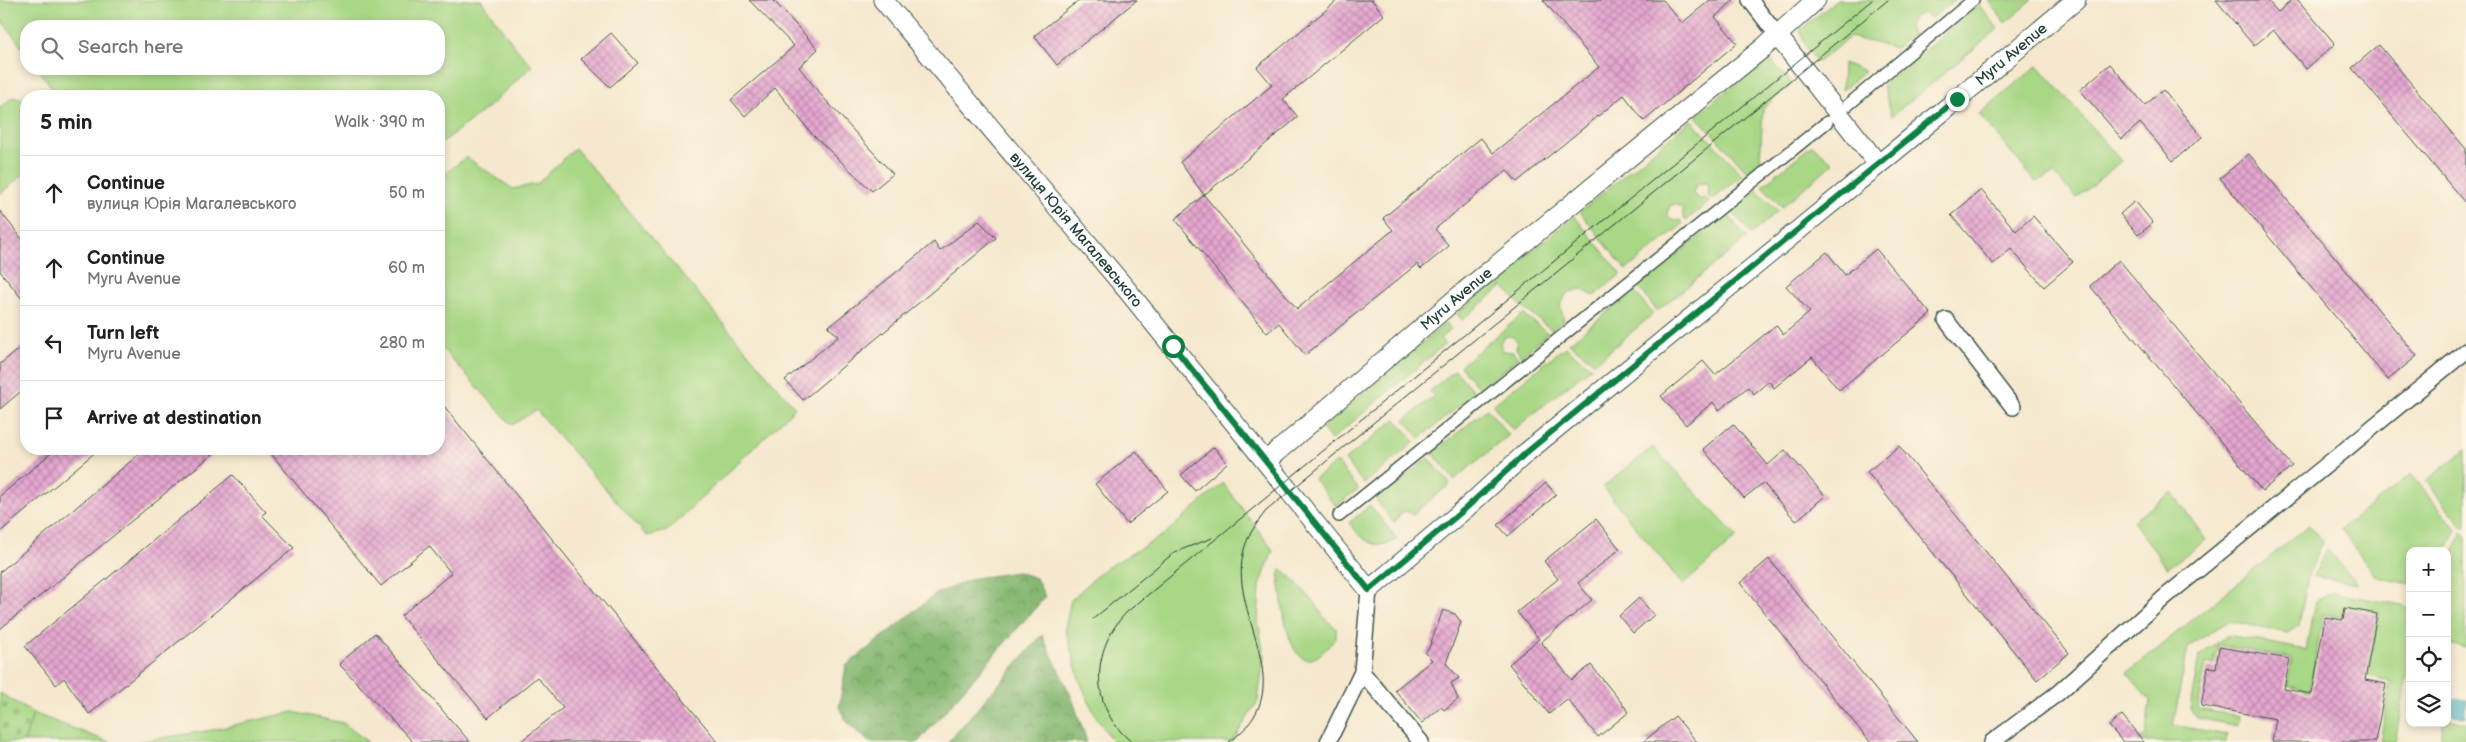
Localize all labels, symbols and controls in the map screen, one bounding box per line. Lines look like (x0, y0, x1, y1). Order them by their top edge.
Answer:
street label: Myru Avenue (1971, 19, 2051, 90)
search box (20, 20, 445, 75)
icon: search (38, 34, 66, 62)
text: Search here (78, 36, 183, 59)
route end (1946, 88, 1969, 111)
text: 5 min (40, 110, 93, 135)
text: Walk · 390 m (334, 113, 425, 132)
street label: вулиця Юрія Магалевського (1006, 148, 1147, 311)
text: Continue (87, 172, 165, 195)
icon: ahead (40, 179, 68, 207)
text: 50 m (389, 184, 425, 203)
text: вулиця Юрія Магалевського (87, 195, 296, 214)
text: Continue (87, 247, 165, 270)
icon: ahead (40, 254, 68, 282)
text: 60 m (388, 259, 425, 278)
street label: Myru Avenue (1416, 263, 1496, 334)
text: Myru Avenue (87, 270, 181, 289)
text: Turn left (87, 322, 159, 345)
icon: left (40, 329, 68, 357)
text: 280 m (379, 334, 425, 353)
route start (1162, 335, 1185, 358)
text: Myru Avenue (87, 345, 181, 364)
icon: arrive (40, 404, 68, 432)
text: Arrive at destination (87, 407, 262, 430)
map controls (2406, 547, 2451, 727)
button: + (2406, 547, 2451, 592)
button: − (2406, 592, 2451, 637)
button: locate (2406, 637, 2451, 682)
button: layers (2406, 682, 2451, 727)

